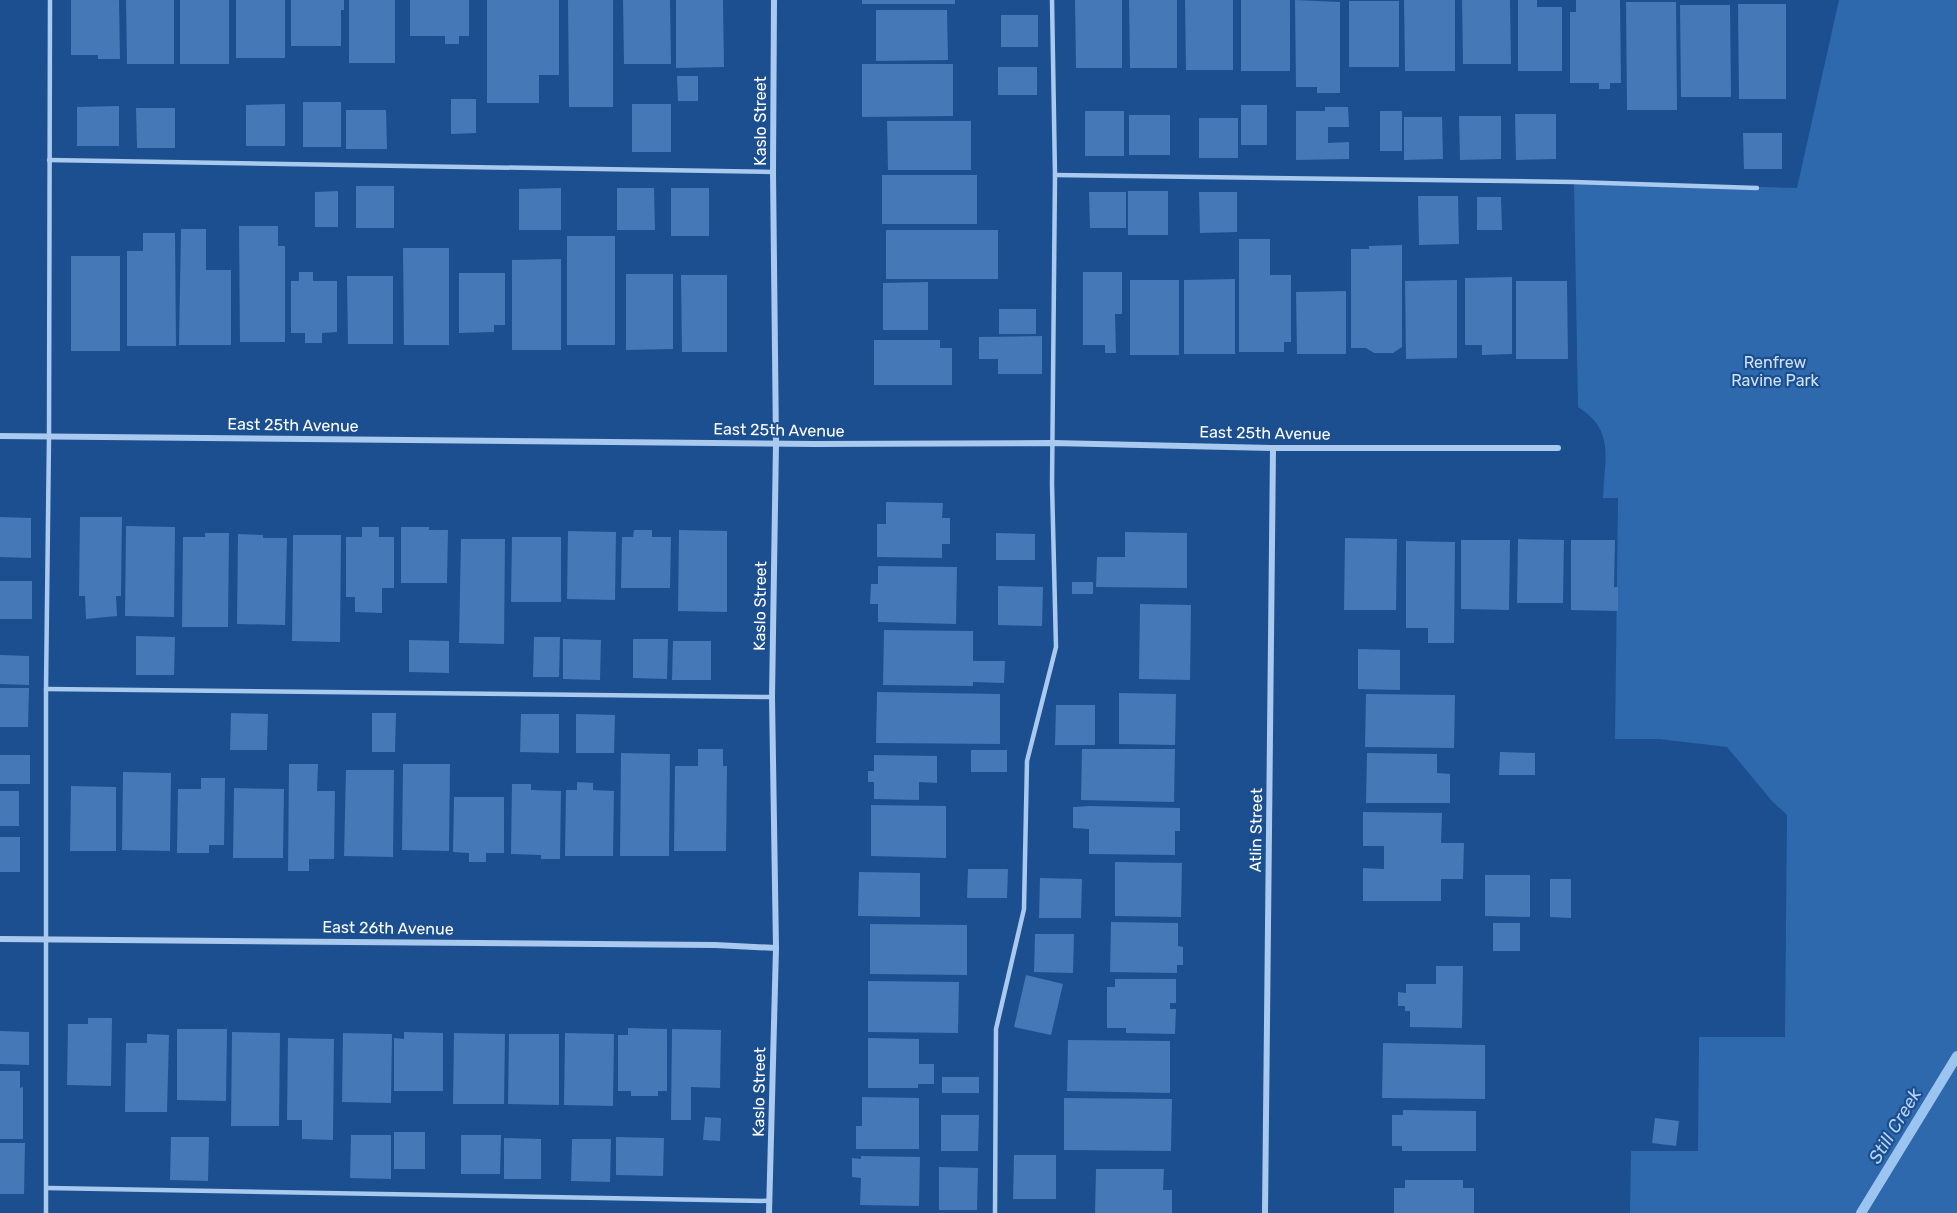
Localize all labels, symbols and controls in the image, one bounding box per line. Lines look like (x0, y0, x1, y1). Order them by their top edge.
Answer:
street label: Kaslo Street (751, 76, 770, 166)
park label: Renfrew Ravine Park (1731, 353, 1820, 390)
street label: East 25th Avenue (227, 414, 359, 436)
street label: East 25th Avenue (713, 419, 845, 441)
street label: East 25th Avenue (1199, 422, 1331, 444)
street label: Kaslo Street (750, 561, 770, 651)
street label: Atlin Street (1246, 788, 1266, 872)
street label: East 26th Avenue (322, 917, 454, 939)
street label: Kaslo Street (749, 1047, 769, 1137)
water label: Still Creek (1864, 1084, 1926, 1168)

